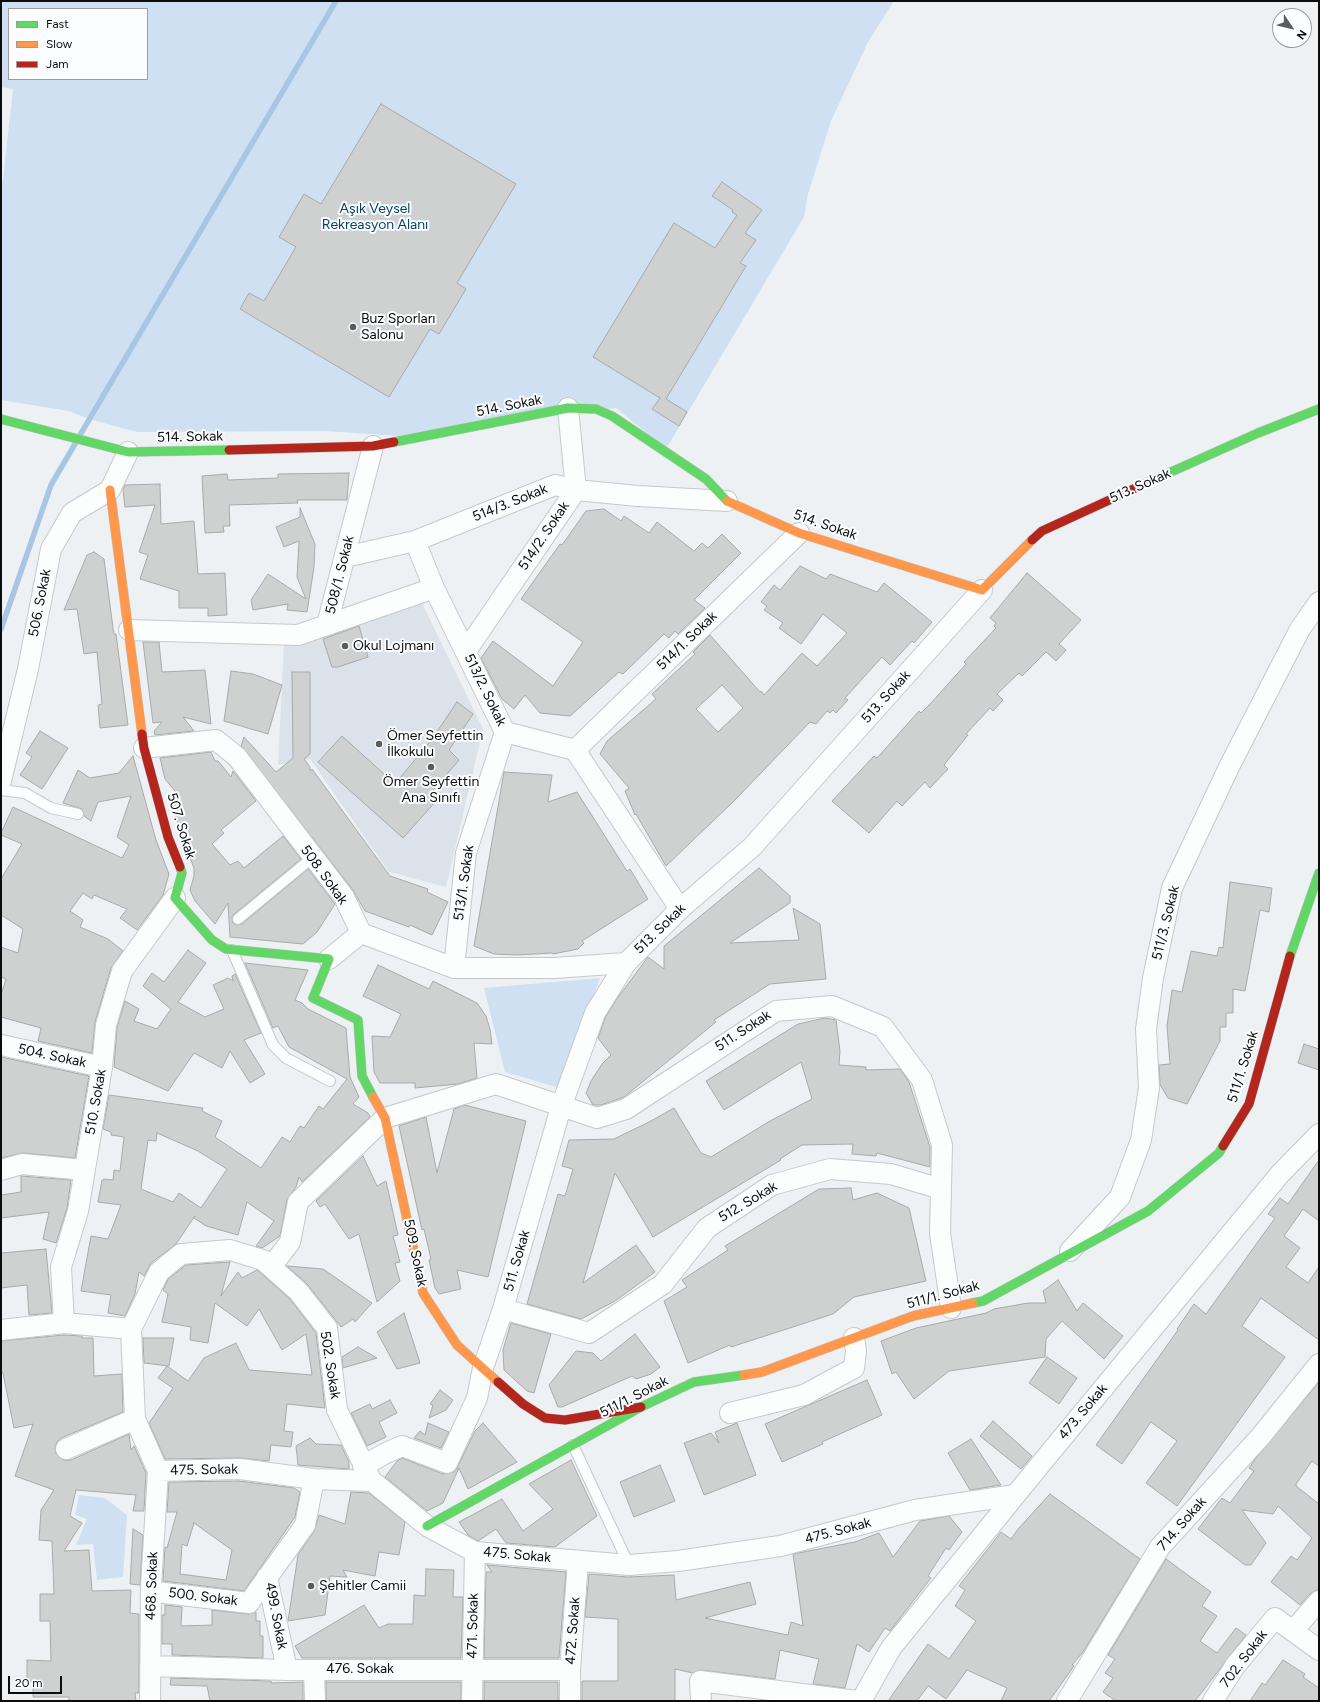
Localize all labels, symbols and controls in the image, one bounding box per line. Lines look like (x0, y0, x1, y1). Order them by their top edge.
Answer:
legend (8, 8, 148, 80)
north arrow (1272, 8, 1312, 48)
text: Fast (46, 17, 69, 31)
text: N (1294, 27, 1309, 42)
text: Slow (46, 37, 72, 51)
text: Jam (46, 57, 69, 71)
park label: Aşık Veysel Rekreasyon Alanı (322, 201, 428, 234)
place label: Buz Sporları Salonu (361, 311, 436, 344)
marker: Buz Sporları Salonu (348, 322, 358, 332)
street label: 514. Sokak (475, 391, 543, 421)
street label: 514. Sokak (157, 428, 223, 446)
street label: 513. Sokak (1107, 465, 1173, 507)
street label: 514/3. Sokak (470, 480, 550, 526)
street label: 514/2. Sokak (515, 498, 573, 574)
street label: 514. Sokak (791, 506, 859, 544)
street label: 508/1. Sokak (322, 534, 358, 616)
street label: 506. Sokak (25, 568, 55, 638)
street label: 514/1. Sokak (653, 608, 721, 674)
place label: Okul Lojmanı (353, 638, 434, 654)
marker: Okul Lojmanı (340, 641, 350, 651)
street label: 513/2. Sokak (460, 651, 510, 729)
street label: 513. Sokak (858, 667, 914, 727)
place label: Ömer Seyfettin İlkokulu (387, 728, 483, 760)
marker: Ömer Seyfettin İlkokulu (374, 739, 384, 749)
marker: Ömer Seyfettin Ana Sınıfı (426, 762, 436, 772)
place label: Ömer Seyfettin Ana Sınıfı (383, 774, 479, 806)
street label: 507. Sokak (163, 791, 199, 861)
street label: 508. Sokak (297, 842, 351, 908)
street label: 513/1. Sokak (450, 844, 478, 922)
street label: 511/3. Sokak (1149, 884, 1183, 962)
street label: 513. Sokak (631, 900, 689, 958)
street label: 511. Sokak (712, 1007, 774, 1055)
street label: 511/1. Sokak (1224, 1029, 1262, 1105)
street label: 504. Sokak (16, 1041, 88, 1071)
street label: 510. Sokak (82, 1068, 110, 1136)
street label: 512. Sokak (716, 1178, 780, 1226)
street label: 509. Sokak (400, 1218, 430, 1288)
street label: 511. Sokak (500, 1228, 534, 1294)
street label: 511/1. Sokak (905, 1277, 981, 1313)
street label: 502. Sokak (316, 1330, 344, 1400)
street label: 511/1. Sokak (597, 1373, 671, 1421)
street label: 473. Sokak (1055, 1381, 1111, 1443)
street label: 475. Sokak (170, 1461, 238, 1479)
street label: 714. Sokak (1154, 1494, 1210, 1554)
street label: 475. Sokak (803, 1514, 873, 1548)
street label: 475. Sokak (482, 1544, 552, 1566)
street label: 468. Sokak (142, 1551, 162, 1621)
place label: Şehitler Camii (319, 1578, 406, 1594)
street label: 499. Sokak (261, 1581, 291, 1651)
marker: Şehitler Camii (306, 1581, 316, 1591)
street label: 500. Sokak (167, 1584, 239, 1610)
street label: 471. Sokak (464, 1593, 482, 1659)
street label: 472. Sokak (562, 1597, 584, 1665)
street label: 702. Sokak (1217, 1627, 1271, 1691)
street label: 476. Sokak (326, 1661, 394, 1677)
scale bar (10, 1668, 64, 1694)
text: 20 m (15, 1676, 43, 1690)

